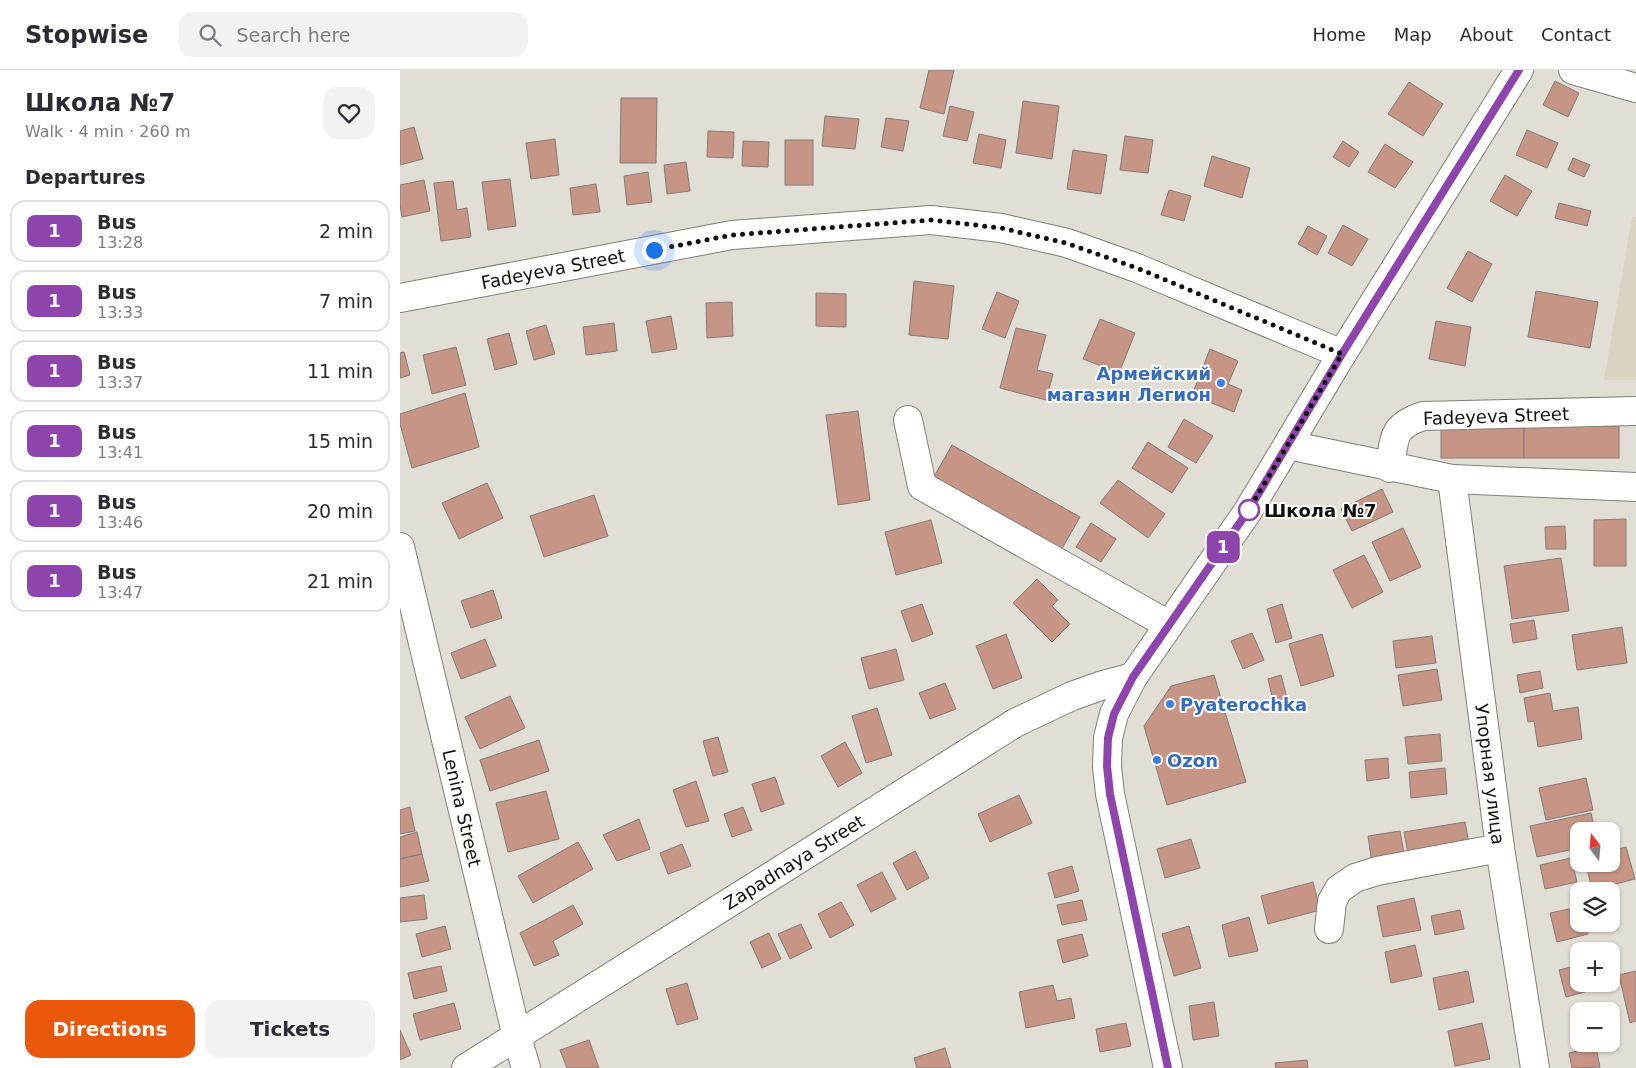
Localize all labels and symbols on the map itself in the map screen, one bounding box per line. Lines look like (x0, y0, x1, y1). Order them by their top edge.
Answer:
your location (642, 238, 667, 263)
street label: Fadeyeva Street (479, 245, 627, 293)
place label: Армейский магазин Легион (1047, 363, 1211, 405)
marker: Армейский магазин Легион (1215, 377, 1227, 389)
street label: Fadeyeva Street (1423, 403, 1569, 429)
marker: Школа №7 (1238, 499, 1260, 521)
place label: Школа №7 (1264, 500, 1377, 521)
line badge: 1 (1207, 531, 1239, 563)
place label: Pyaterochka (1180, 694, 1307, 715)
marker: Pyaterochka (1164, 698, 1176, 710)
street label: Упорная улица (1471, 702, 1509, 846)
street label: Lenina Street (438, 747, 486, 869)
place label: Ozon (1167, 750, 1218, 771)
marker: Ozon (1151, 754, 1163, 766)
street label: Zapadnaya Street (720, 810, 868, 914)
north arrow (1570, 822, 1620, 872)

